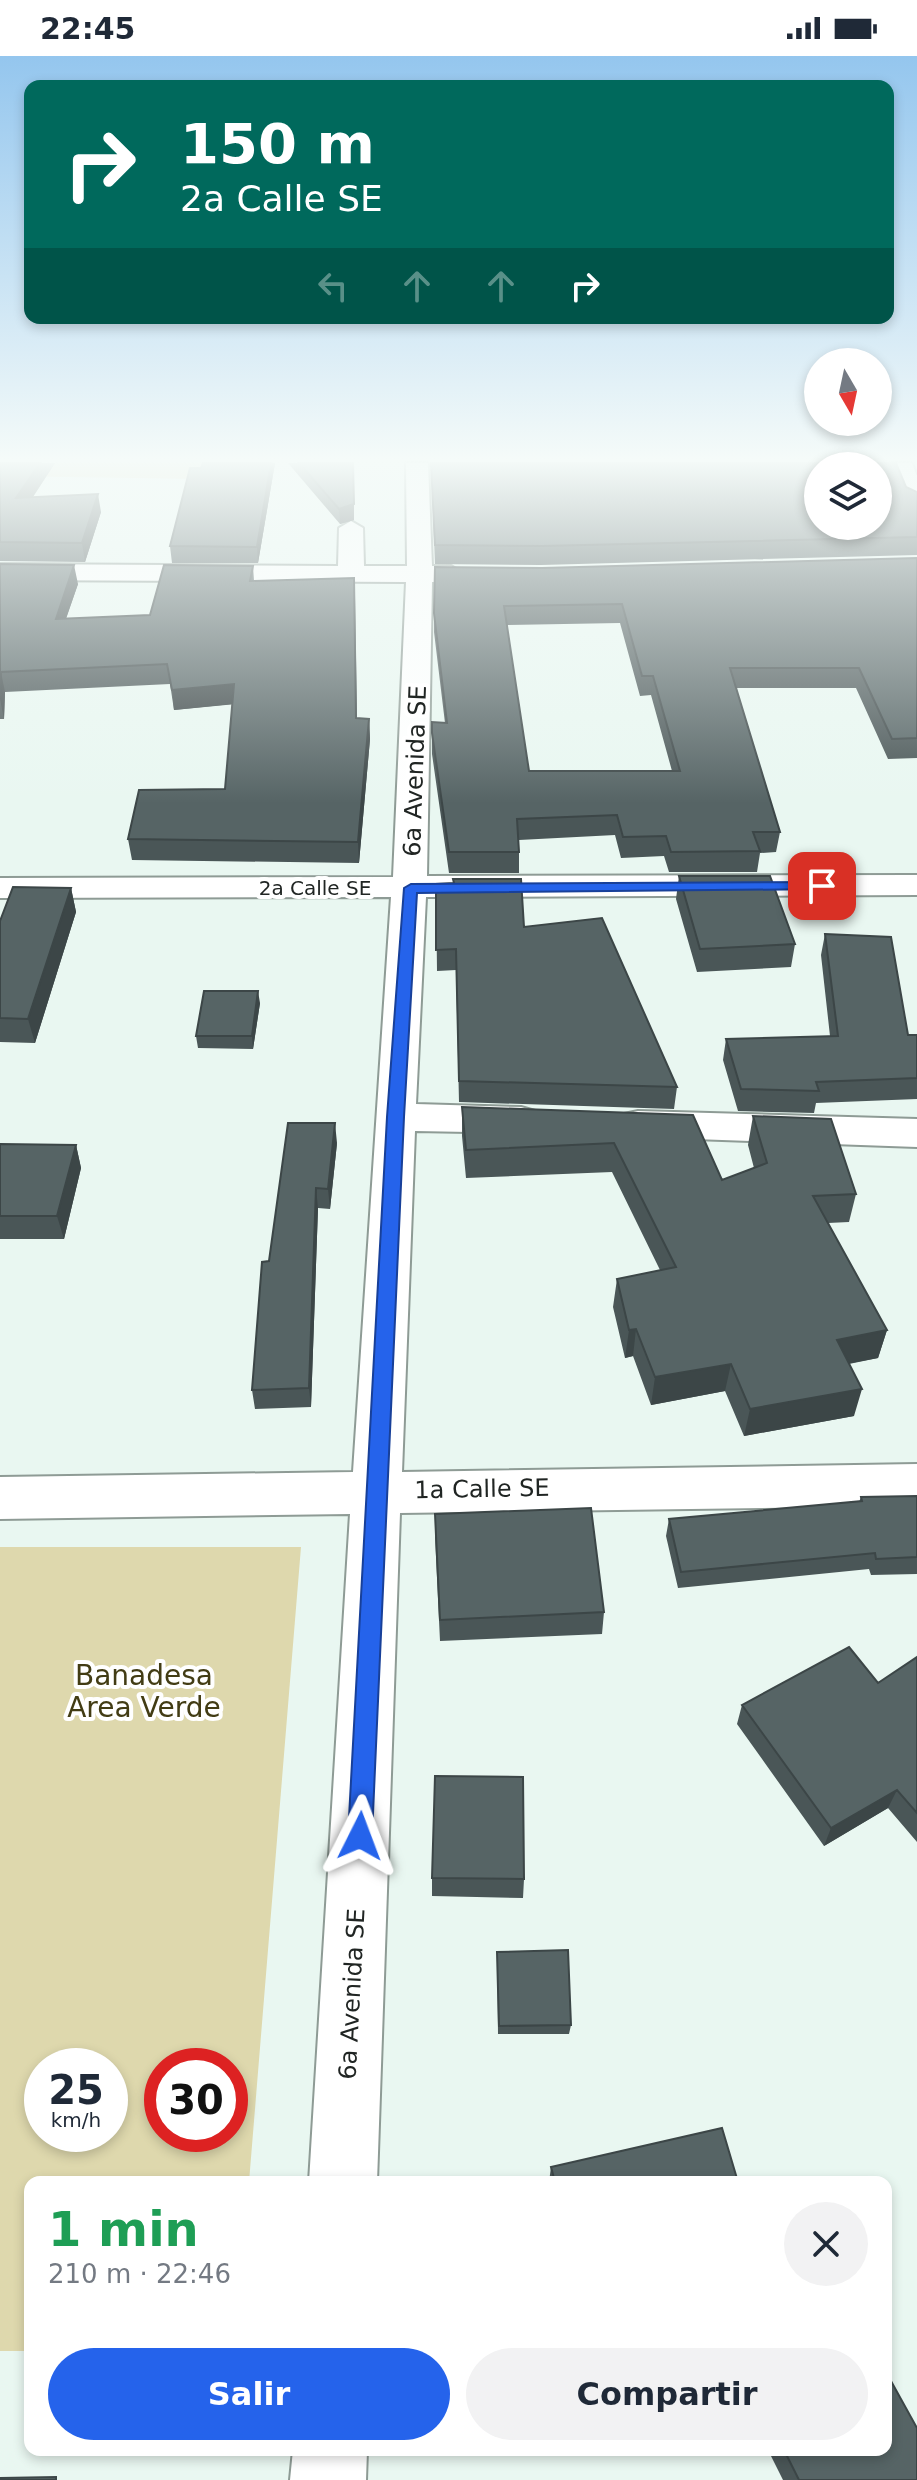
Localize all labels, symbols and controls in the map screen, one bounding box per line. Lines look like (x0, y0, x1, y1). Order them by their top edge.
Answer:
text: 22:45 (40, 11, 136, 46)
text: 150 m (180, 111, 375, 176)
icon: right (48, 112, 152, 216)
text: 2a Calle SE (180, 178, 383, 219)
icon: left (311, 264, 355, 308)
icon: ahead (395, 264, 439, 308)
icon: ahead (479, 264, 523, 308)
icon: right (563, 264, 607, 308)
north arrow (804, 348, 892, 436)
map controls (804, 348, 892, 540)
button: layers (804, 452, 892, 540)
street label: 6a Avenida SE (398, 685, 432, 857)
pin (788, 852, 856, 920)
icon: arrive (800, 864, 844, 908)
street label: 2a Calle SE (259, 876, 371, 900)
street label: 1a Calle SE (414, 1474, 550, 1504)
park label: Banadesa Area Verde (67, 1659, 221, 1724)
position arrow (318, 1794, 402, 1878)
street label: 6a Avenida SE (334, 1908, 370, 2080)
speed limit sign: 30 (144, 2048, 248, 2152)
text: 25 (48, 2067, 104, 2113)
text: km/h (51, 2108, 101, 2132)
text: 1 min (48, 2201, 199, 2257)
button: close (784, 2202, 868, 2286)
text: 210 m · 22:46 (48, 2259, 231, 2289)
button: Salir (48, 2348, 450, 2440)
button: Compartir (466, 2348, 868, 2440)

